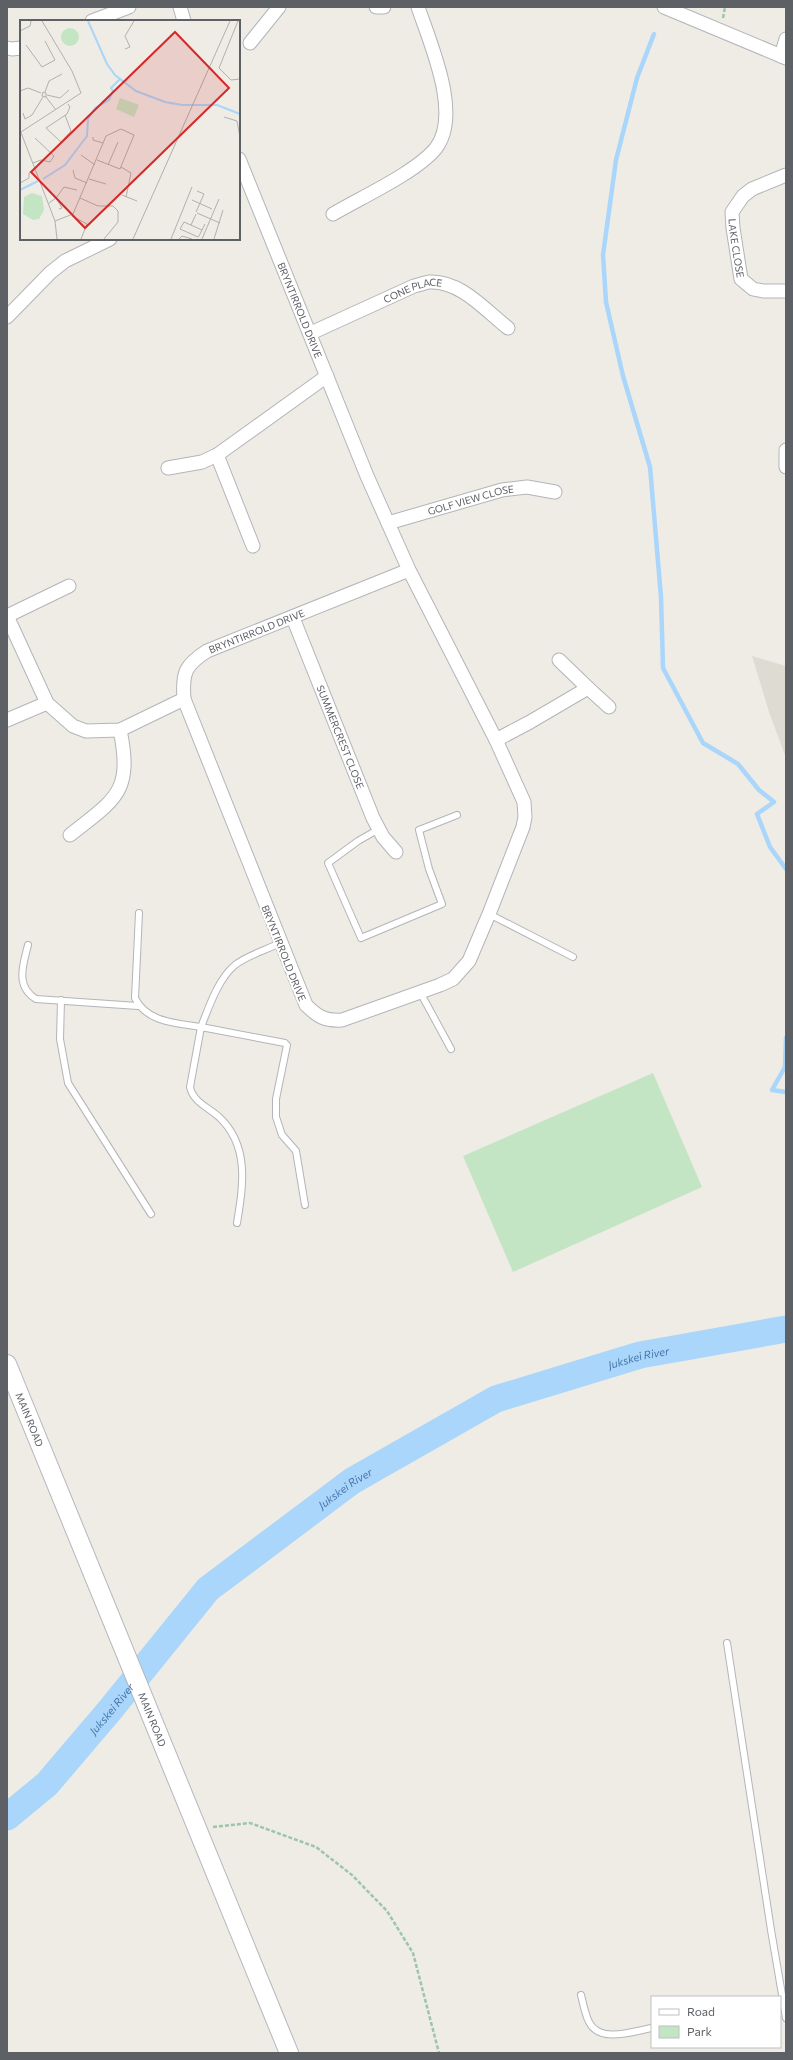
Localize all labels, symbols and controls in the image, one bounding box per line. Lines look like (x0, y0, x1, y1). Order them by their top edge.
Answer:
inset map (20, 20, 240, 240)
street label: LAKE CLOSE (726, 218, 747, 279)
street label: BRYNTIRROLD DRIVE (275, 260, 325, 360)
street label: CONE PLACE (381, 276, 443, 305)
street label: GOLF VIEW CLOSE (426, 483, 515, 517)
street label: BRYNTIRROLD DRIVE (207, 606, 306, 656)
street label: SUMMERCREST CLOSE (314, 683, 367, 791)
street label: BRYNTIRROLD DRIVE (259, 903, 309, 1003)
water label: Jukskei River (605, 1343, 671, 1372)
street label: MAIN ROAD (13, 1391, 46, 1448)
water label: Jukskei River (314, 1464, 375, 1512)
water label: Jukskei River (85, 1680, 136, 1738)
street label: MAIN ROAD (136, 1691, 169, 1748)
legend (651, 1996, 781, 2048)
text: Road (687, 2004, 715, 2018)
text: Park (687, 2024, 713, 2038)

